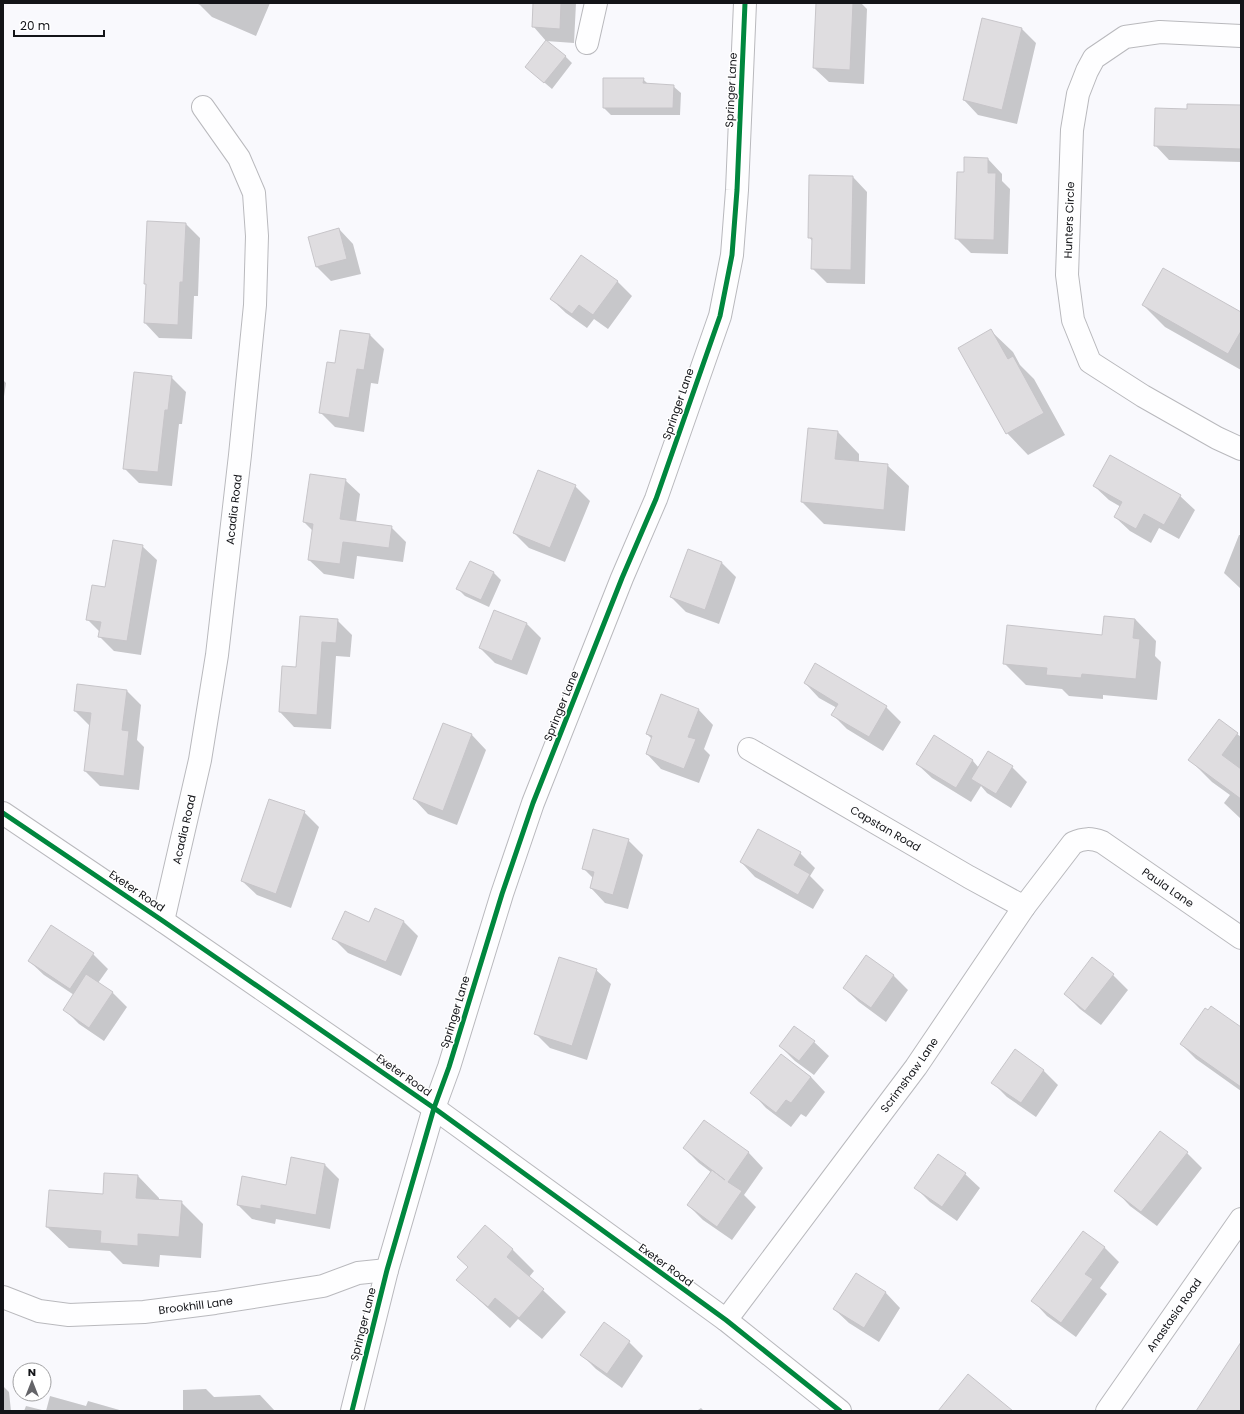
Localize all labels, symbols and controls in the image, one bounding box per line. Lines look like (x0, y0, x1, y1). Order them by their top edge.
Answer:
scale bar (14, 12, 104, 38)
text: 20 m (20, 17, 50, 34)
street label: Springer Lane (721, 52, 741, 128)
street label: Hunters Circle (1060, 181, 1078, 259)
street label: Springer Lane (658, 366, 698, 442)
street label: Acadia Road (222, 473, 246, 546)
street label: Springer Lane (540, 668, 583, 744)
street label: Acadia Road (168, 793, 200, 866)
street label: Capstan Road (847, 802, 924, 855)
street label: Paula Lane (1139, 864, 1197, 911)
street label: Exeter Road (106, 866, 168, 916)
street label: Springer Lane (436, 974, 474, 1050)
street label: Scrimshaw Lane (876, 1034, 942, 1116)
street label: Exeter Road (373, 1050, 435, 1100)
street label: Exeter Road (635, 1240, 697, 1290)
street label: Anastasia Road (1143, 1275, 1205, 1355)
street label: Springer Lane (346, 1285, 380, 1362)
street label: Brookhill Lane (158, 1292, 234, 1318)
north arrow (12, 1362, 52, 1402)
text: N (28, 1364, 36, 1380)

